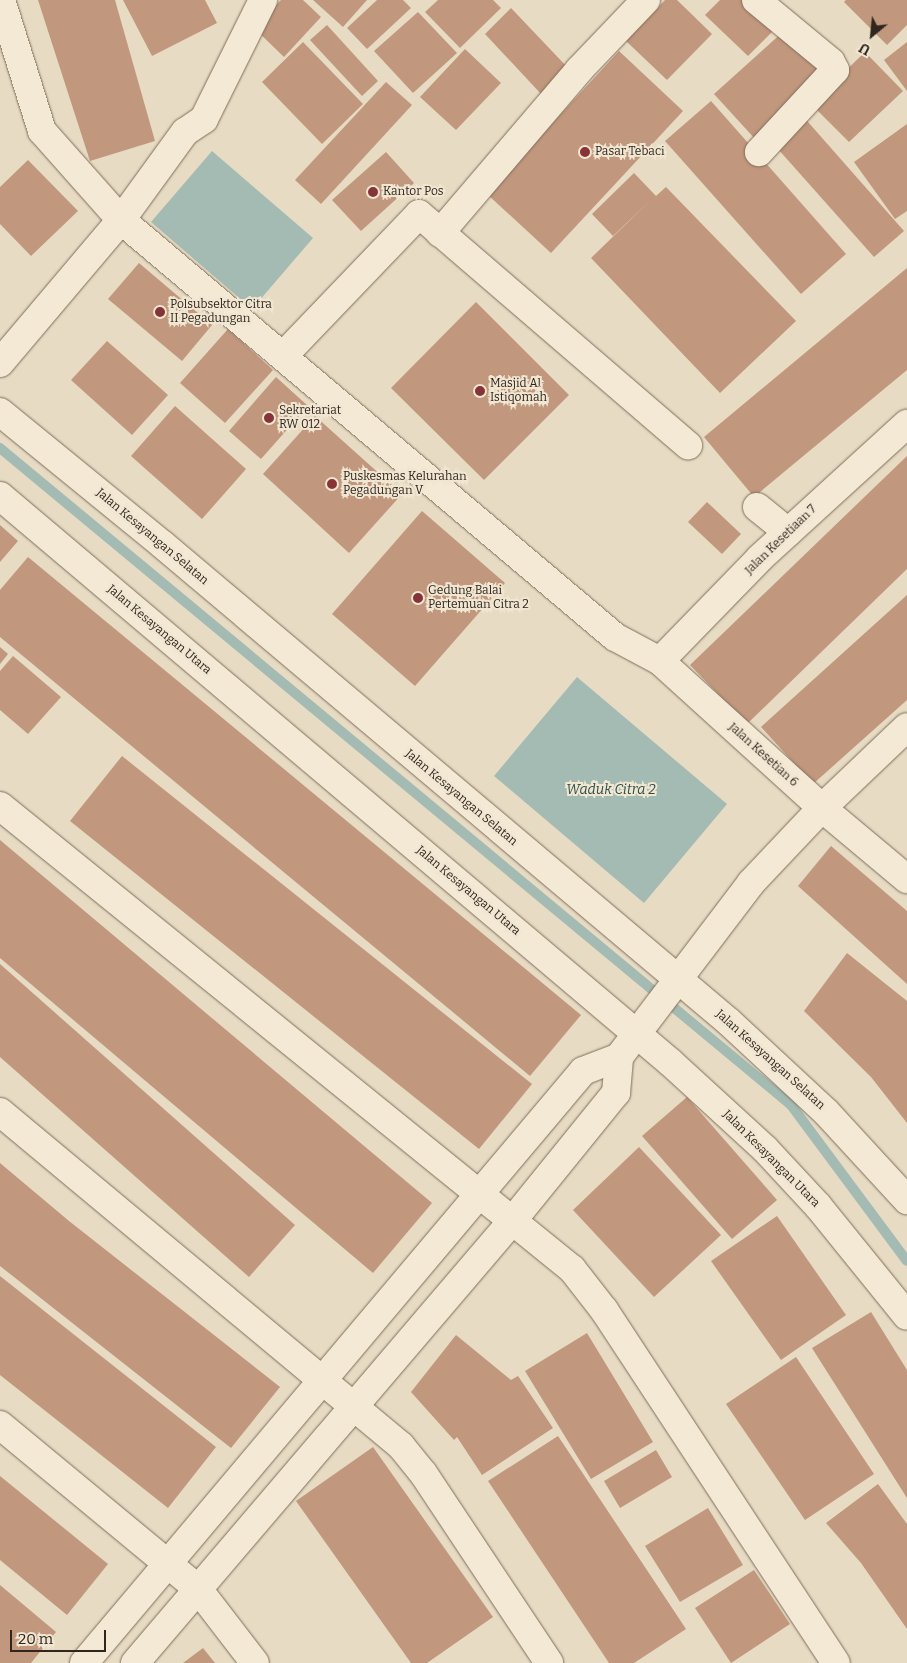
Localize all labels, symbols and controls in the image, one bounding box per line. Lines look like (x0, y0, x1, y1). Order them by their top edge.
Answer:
north arrow (847, 10, 897, 60)
text: U (856, 39, 873, 59)
place label: Pasar Tebaci (595, 145, 664, 159)
marker: Pasar Tebaci (579, 146, 591, 158)
place label: Kantor Pos (383, 185, 444, 199)
marker: Kantor Pos (367, 186, 379, 198)
place label: Polsubsektor Citra II Pegadungan (170, 298, 272, 326)
marker: Polsubsektor Citra II Pegadungan (154, 306, 166, 318)
place label: Masjid Al Istiqomah (490, 377, 547, 405)
marker: Masjid Al Istiqomah (474, 385, 486, 397)
place label: Sekretariat RW 012 (279, 404, 341, 432)
marker: Sekretariat RW 012 (263, 412, 275, 424)
place label: Puskesmas Kelurahan Pegadungan V (343, 470, 467, 498)
marker: Puskesmas Kelurahan Pegadungan V (325, 477, 339, 491)
street label: Jalan Kesayangan Selatan (93, 486, 211, 588)
street label: Jalan Kesetiaan 7 (742, 502, 820, 578)
street label: Jalan Kesayangan Utara (104, 582, 214, 678)
place label: Gedung Balai Pertemuan Citra 2 (428, 584, 529, 612)
marker: Gedung Balai Pertemuan Citra 2 (412, 592, 424, 604)
street label: Jalan Kesetian 6 (725, 720, 801, 790)
street label: Jalan Kesayangan Selatan (402, 747, 520, 849)
water label: Waduk Citra 2 (566, 782, 656, 798)
street label: Jalan Kesayangan Utara (413, 843, 523, 939)
street label: Jalan Kesayangan Selatan (712, 1007, 828, 1113)
street label: Jalan Kesayangan Utara (720, 1108, 822, 1210)
scale bar (12, 1620, 109, 1652)
text: 20 m (18, 1630, 53, 1648)

